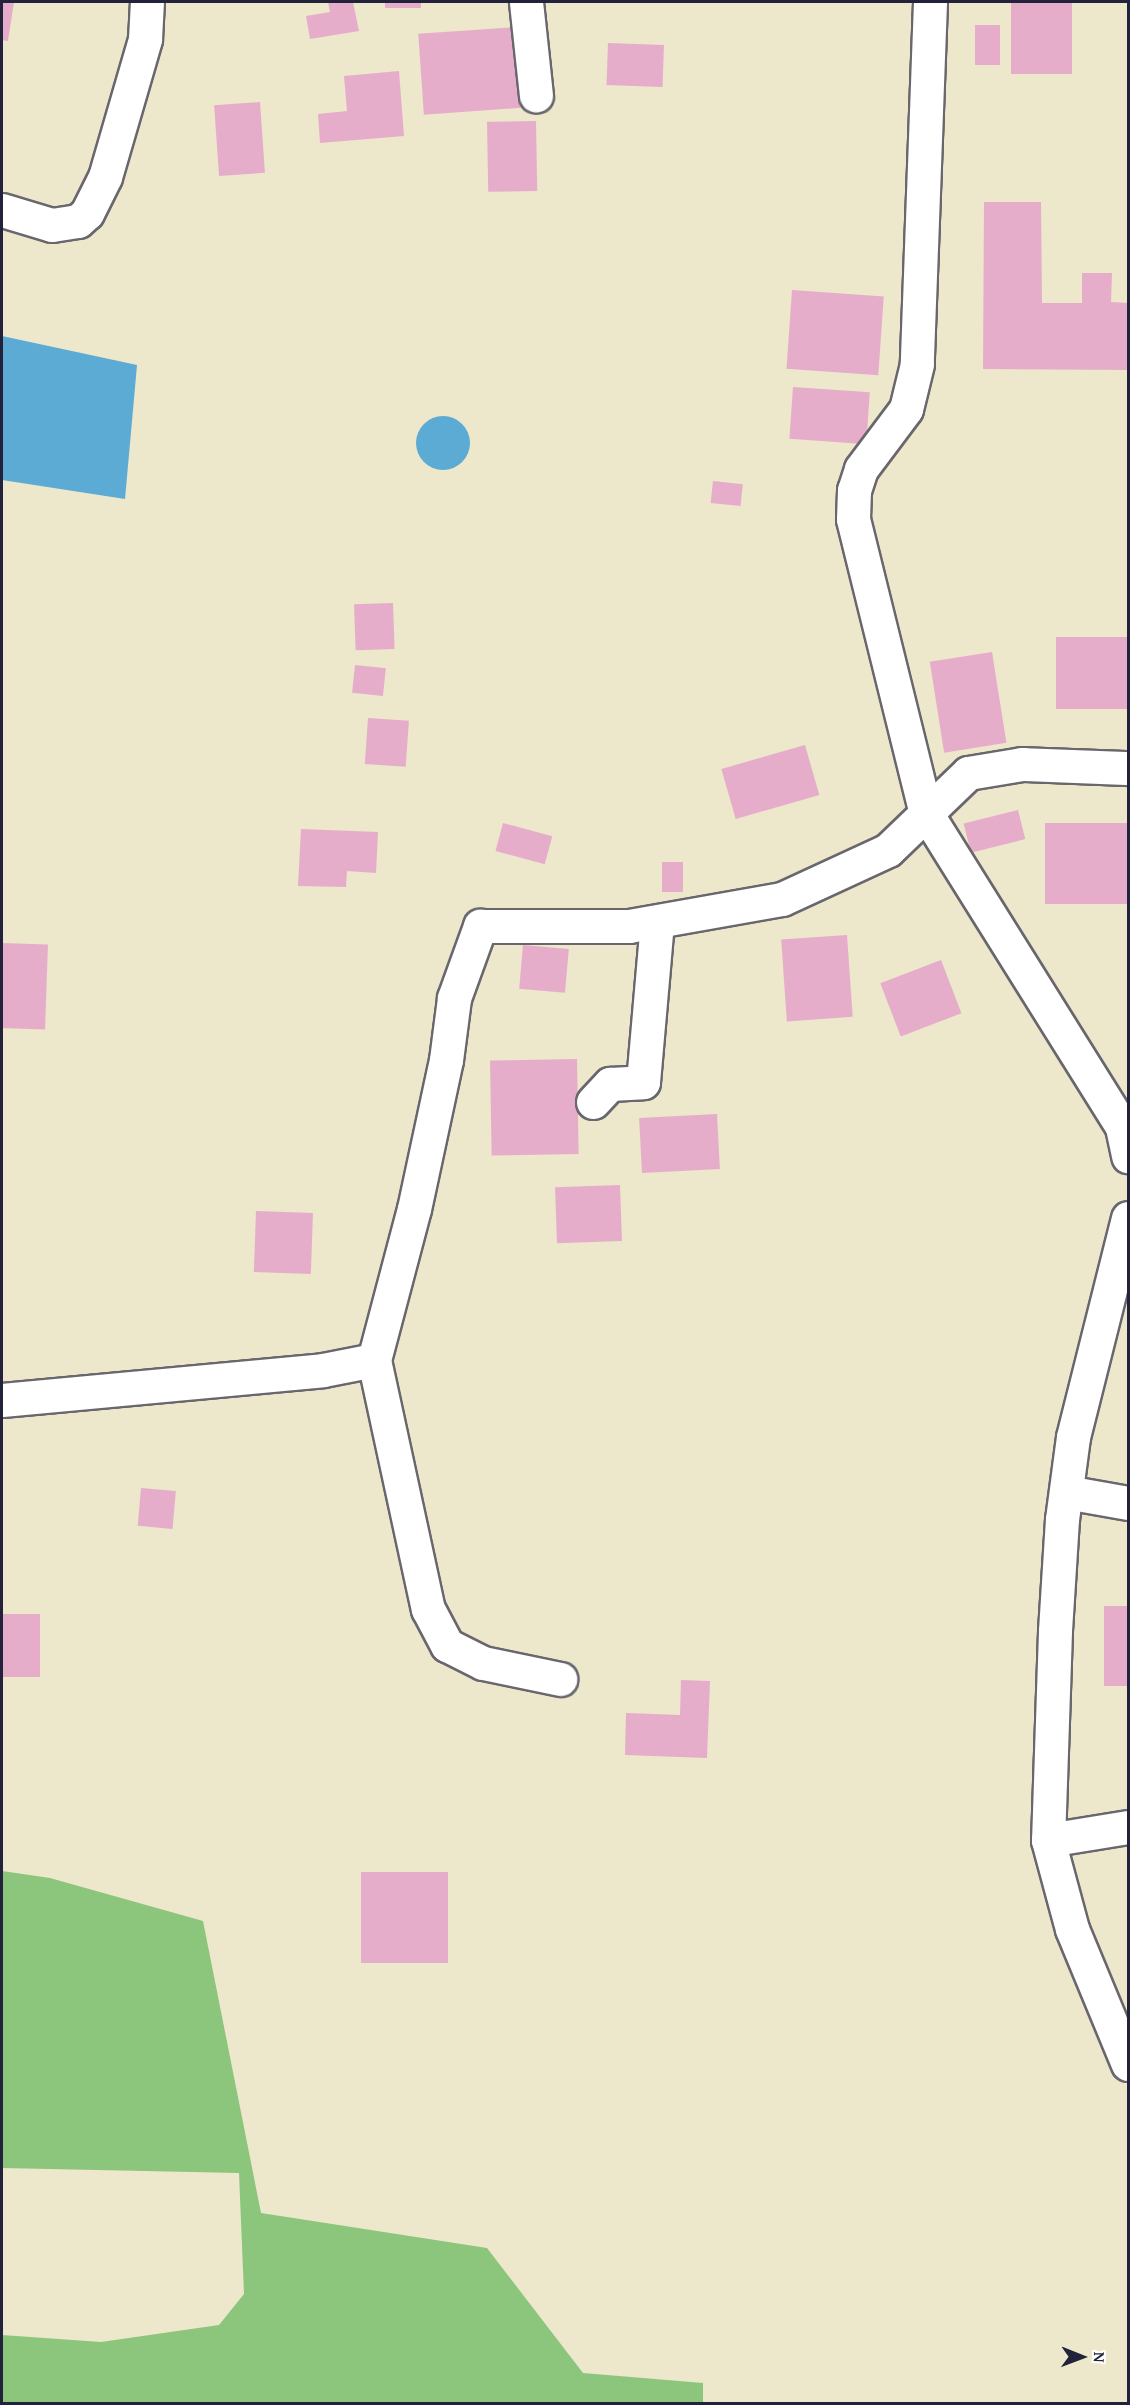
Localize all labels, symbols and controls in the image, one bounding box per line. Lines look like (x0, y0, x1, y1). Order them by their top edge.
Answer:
north arrow (1052, 2327, 1112, 2387)
text: N (1088, 2352, 1112, 2363)

